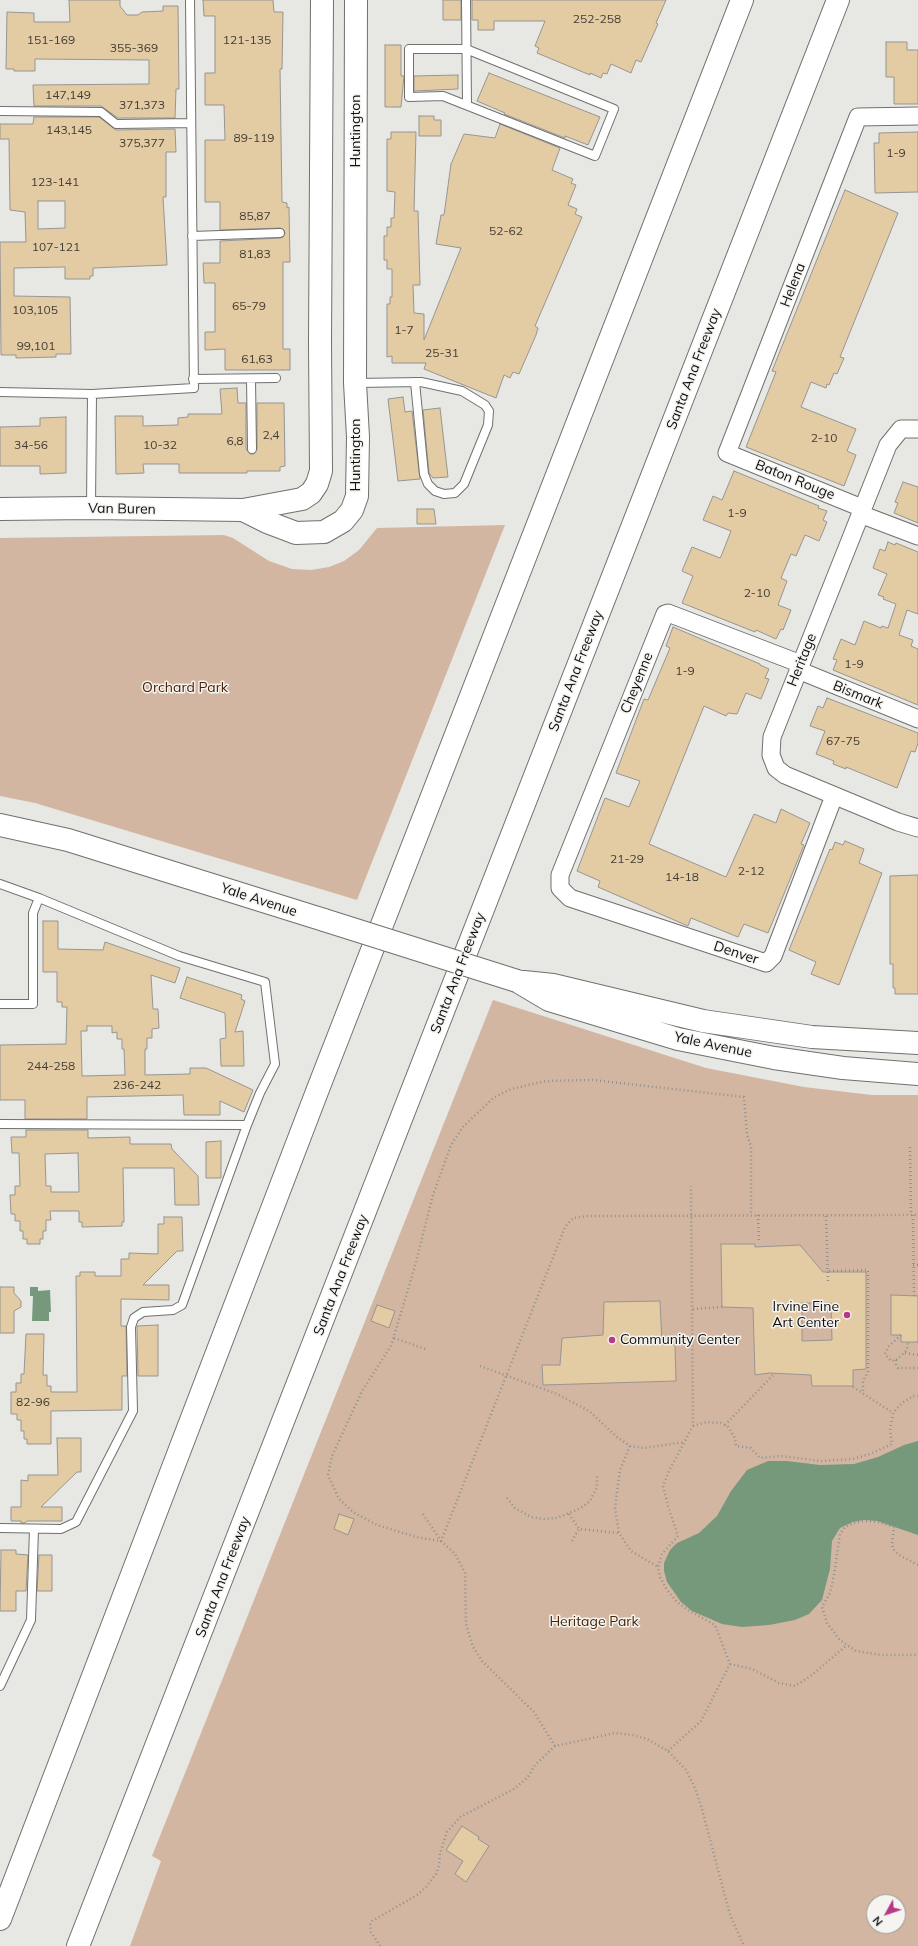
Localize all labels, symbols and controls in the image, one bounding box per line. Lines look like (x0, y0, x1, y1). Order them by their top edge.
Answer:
house number: 252-258 (573, 12, 621, 26)
house number: 151-169 (27, 33, 75, 47)
house number: 121-135 (223, 33, 271, 47)
house number: 355-369 (110, 41, 158, 55)
house number: 147,149 (45, 88, 91, 102)
street label: Huntington (348, 95, 364, 167)
house number: 371,373 (119, 98, 165, 112)
house number: 143,145 (46, 123, 92, 137)
house number: 89-119 (233, 131, 275, 145)
house number: 375,377 (119, 136, 165, 150)
house number: 1-9 (886, 146, 906, 160)
house number: 123-141 (31, 175, 79, 189)
house number: 85,87 (239, 209, 271, 223)
house number: 52-62 (489, 224, 523, 238)
house number: 107-121 (32, 240, 80, 254)
house number: 81,83 (239, 247, 271, 261)
street label: Helena (777, 261, 809, 309)
house number: 65-79 (232, 299, 266, 313)
house number: 103,105 (12, 303, 58, 317)
street label: Santa Ana Freeway (663, 306, 725, 432)
house number: 1-7 (394, 323, 414, 337)
house number: 99,101 (17, 339, 55, 353)
house number: 25-31 (425, 346, 459, 360)
house number: 61,63 (241, 352, 273, 366)
street label: Huntington (348, 419, 364, 491)
house number: 2,4 (262, 428, 280, 442)
house number: 2-10 (811, 431, 837, 445)
house number: 6,8 (226, 434, 244, 448)
house number: 34-56 (14, 438, 48, 452)
house number: 10-32 (143, 438, 177, 452)
street label: Baton Rouge (753, 456, 837, 504)
street label: Van Buren (88, 500, 156, 518)
house number: 1-9 (727, 506, 747, 520)
house number: 2-10 (744, 586, 770, 600)
street label: Santa Ana Freeway (545, 608, 607, 734)
street label: Heritage (784, 631, 820, 689)
street label: Cheyenne (617, 650, 657, 716)
house number: 1-9 (844, 657, 864, 671)
house number: 1-9 (675, 664, 695, 678)
street label: Bismark (830, 677, 886, 713)
park label: Orchard Park (142, 680, 228, 696)
house number: 67-75 (826, 734, 860, 748)
house number: 21-29 (610, 852, 644, 866)
house number: 2-12 (738, 864, 764, 878)
house number: 14-18 (665, 870, 699, 884)
street label: Yale Avenue (219, 880, 299, 920)
street label: Santa Ana Freeway (427, 910, 489, 1036)
street label: Denver (711, 938, 761, 968)
street label: Yale Avenue (673, 1029, 753, 1061)
house number: 244-258 (27, 1059, 75, 1073)
house number: 236-242 (113, 1078, 161, 1092)
street label: Santa Ana Freeway (310, 1212, 372, 1338)
place label: Irvine Fine Art Center (772, 1299, 839, 1332)
marker: Irvine Fine Art Center (842, 1310, 852, 1320)
place label: Community Center (620, 1332, 740, 1348)
marker: Community Center (607, 1335, 617, 1345)
house number: 82-96 (16, 1395, 50, 1409)
street label: Santa Ana Freeway (192, 1514, 254, 1640)
park label: Heritage Park (549, 1614, 639, 1630)
north arrow (866, 1894, 906, 1934)
text: N (870, 1913, 886, 1929)

